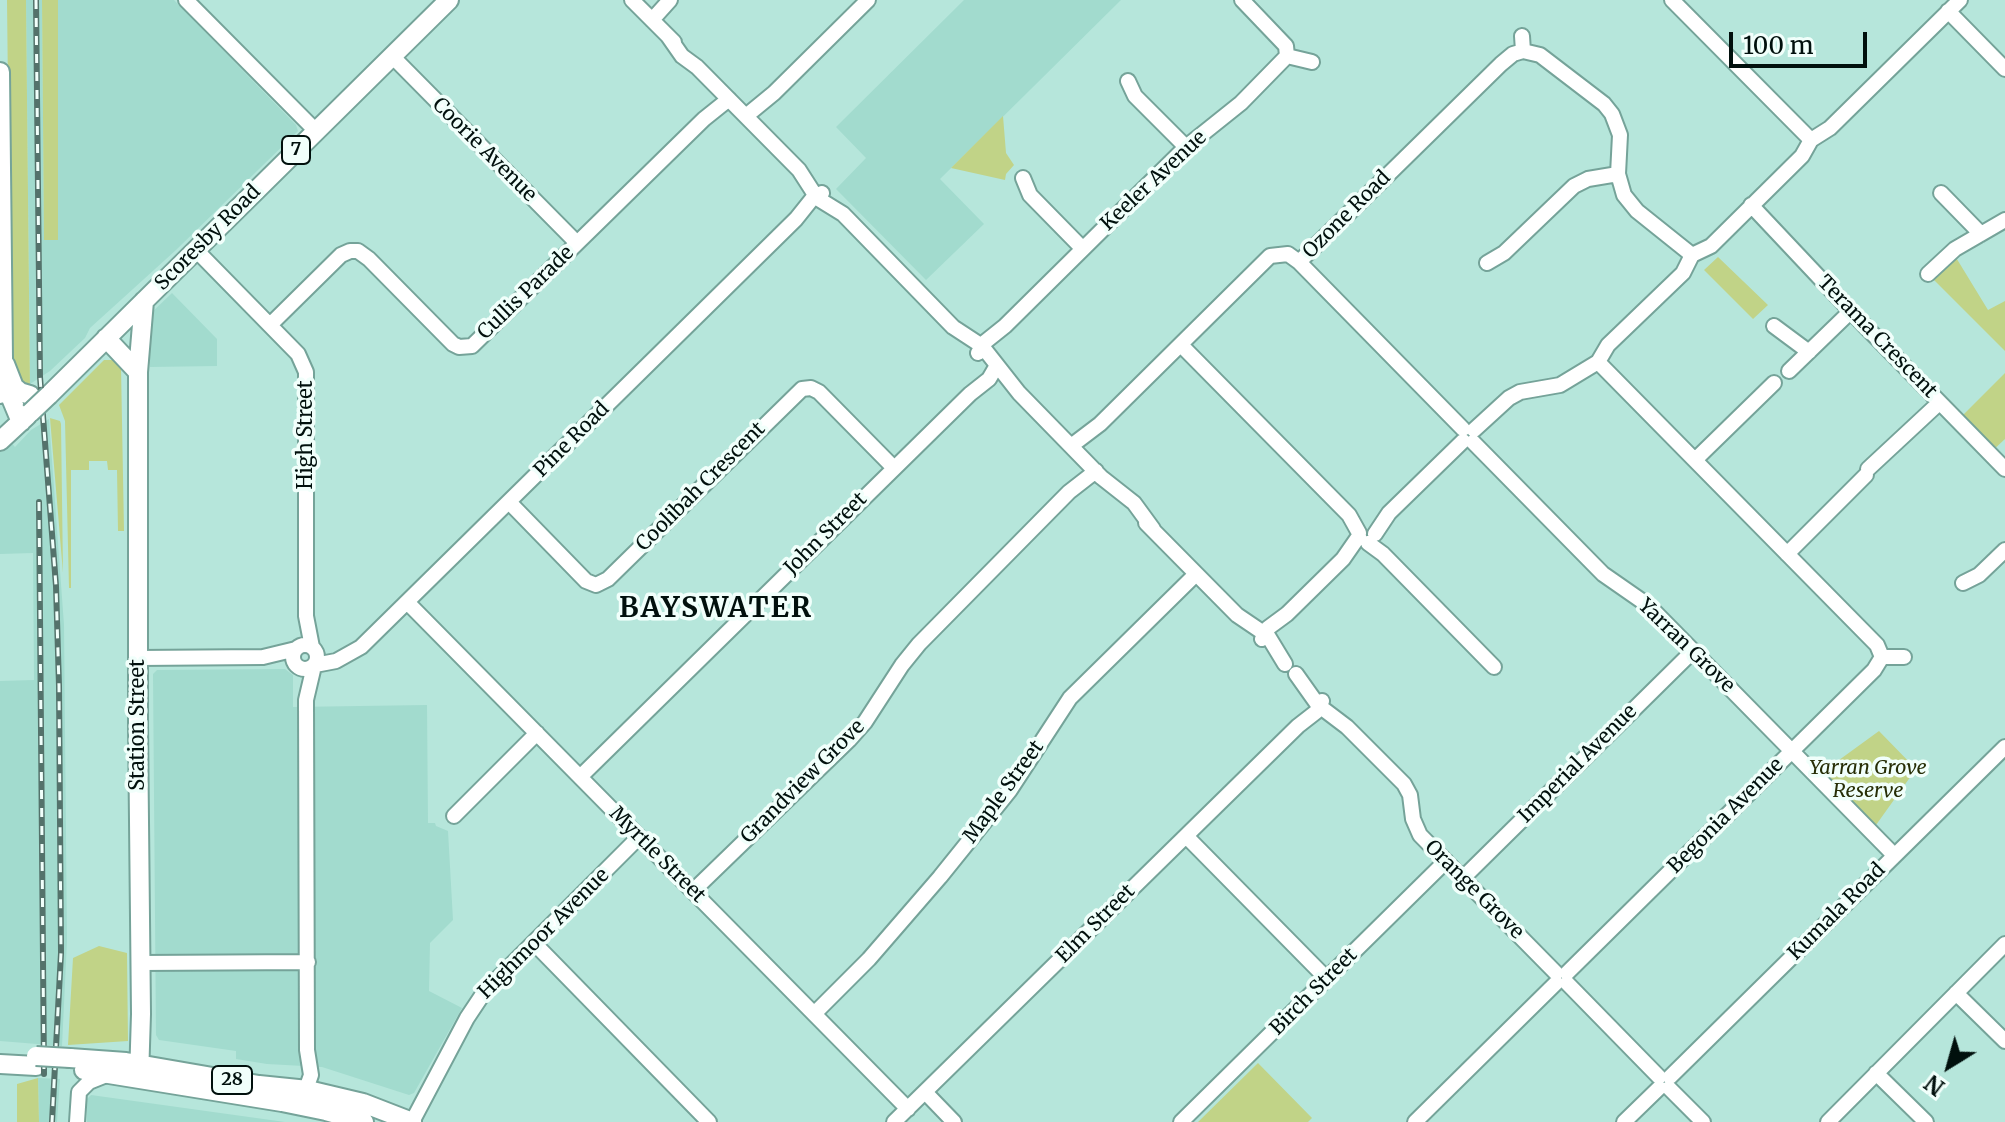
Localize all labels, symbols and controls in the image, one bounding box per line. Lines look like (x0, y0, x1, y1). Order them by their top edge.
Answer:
scale bar (1733, 16, 1871, 66)
text: 100 m (1743, 30, 1813, 61)
street label: Coorie Avenue (427, 93, 541, 207)
street label: Keeler Avenue (1096, 126, 1212, 236)
road number: 7 (282, 136, 310, 164)
street label: Ozone Road (1298, 166, 1396, 264)
street label: Scoresby Road (150, 180, 266, 296)
street label: Cullis Parade (473, 241, 579, 345)
street label: Terama Crescent (1812, 271, 1942, 403)
street label: High Street (294, 380, 318, 490)
street label: Pine Road (529, 397, 615, 483)
street label: Coolibah Crescent (631, 417, 771, 557)
street label: John Street (780, 488, 872, 580)
district label: BAYSWATER (619, 592, 813, 626)
street label: Yarran Grove (1633, 594, 1739, 698)
street label: Station Street (126, 659, 150, 791)
street label: Imperial Avenue (1514, 700, 1642, 828)
street label: Grandview Grove (736, 715, 870, 849)
street label: Maple Street (959, 736, 1049, 848)
street label: Begonia Avenue (1663, 753, 1789, 879)
park label: Yarran Grove Reserve (1809, 756, 1927, 803)
street label: Myrtle Street (604, 802, 710, 908)
street label: Orange Grove (1420, 836, 1528, 944)
street label: Kumala Road (1784, 859, 1890, 965)
street label: Highmoor Avenue (474, 864, 614, 1004)
street label: Elm Street (1052, 880, 1140, 968)
street label: Birch Street (1265, 943, 1363, 1041)
north arrow (1909, 1026, 1989, 1106)
road number: 28 (212, 1066, 252, 1094)
text: N (1919, 1069, 1950, 1102)

